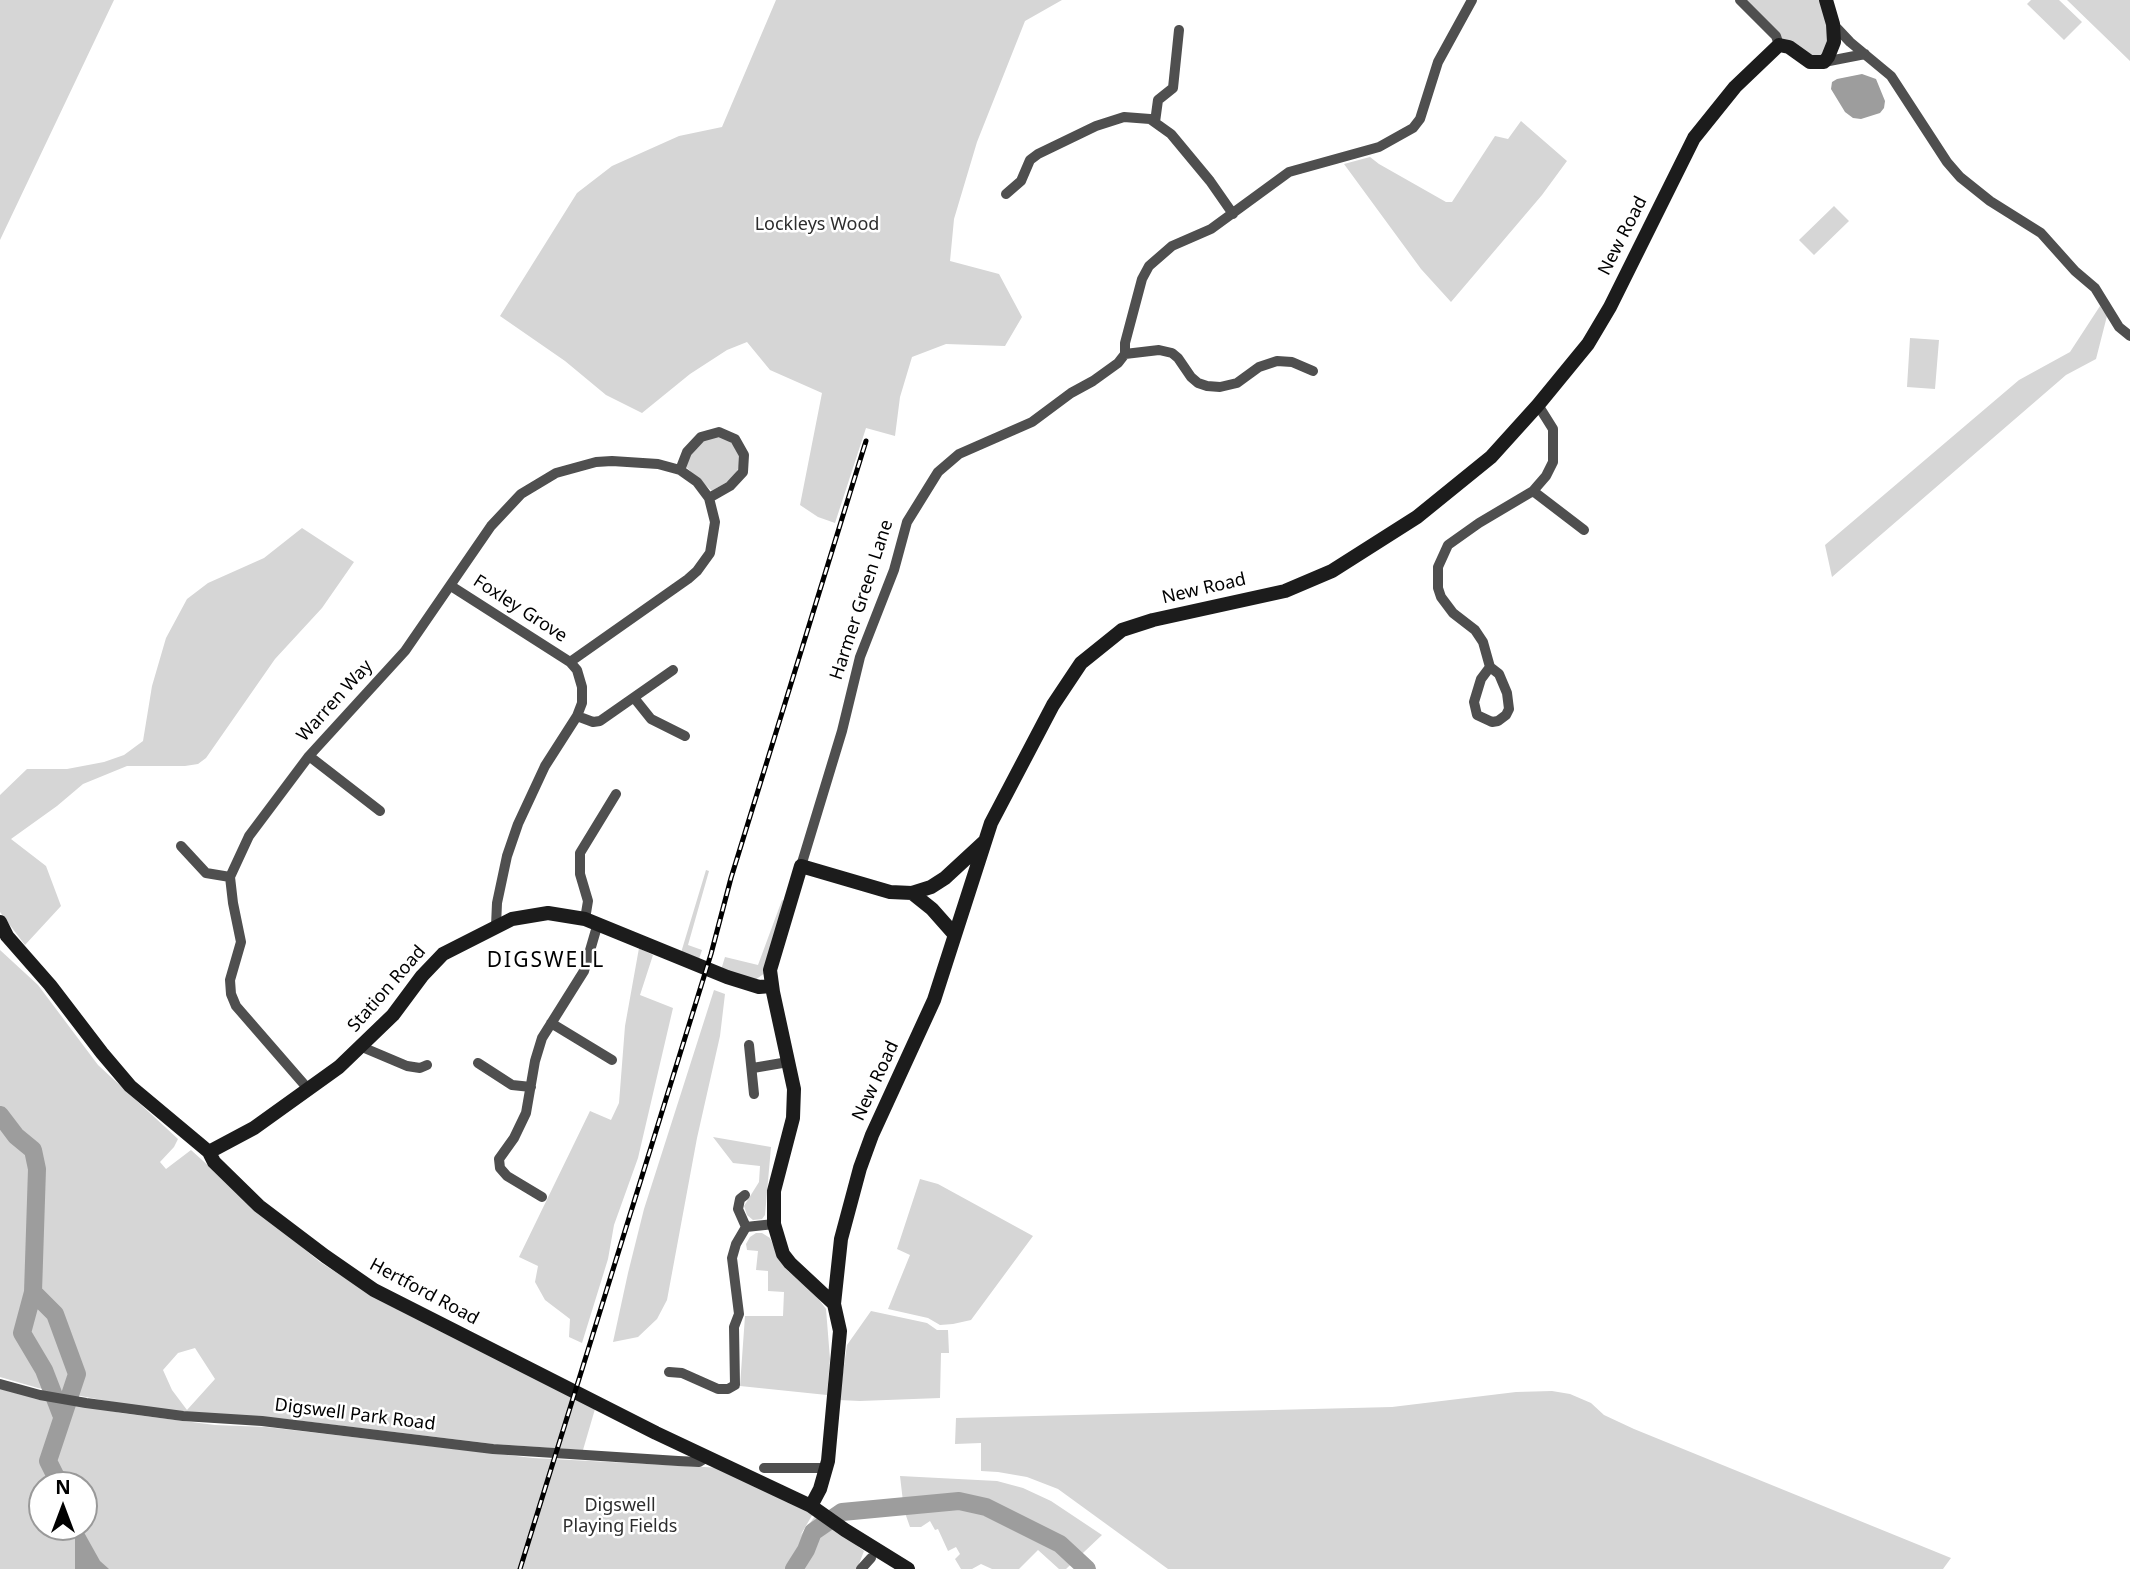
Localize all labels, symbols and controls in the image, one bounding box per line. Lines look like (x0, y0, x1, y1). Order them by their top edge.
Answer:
street label: New Road (1594, 193, 1652, 279)
park label: Lockleys Wood (755, 214, 879, 236)
street label: Harmer Green Lane (826, 517, 898, 683)
street label: New Road (1160, 569, 1248, 609)
street label: Foxley Grove (469, 571, 571, 647)
street label: Warren Way (293, 656, 377, 746)
street label: Station Road (344, 941, 430, 1037)
district label: DIGSWELL (488, 948, 604, 974)
street label: New Road (848, 1038, 904, 1124)
street label: Hertford Road (366, 1254, 482, 1330)
street label: Digswell Park Road (273, 1394, 437, 1436)
north arrow (28, 1471, 98, 1541)
text: N (55, 1474, 71, 1500)
park label: Digswell Playing Fields (563, 1495, 677, 1538)

